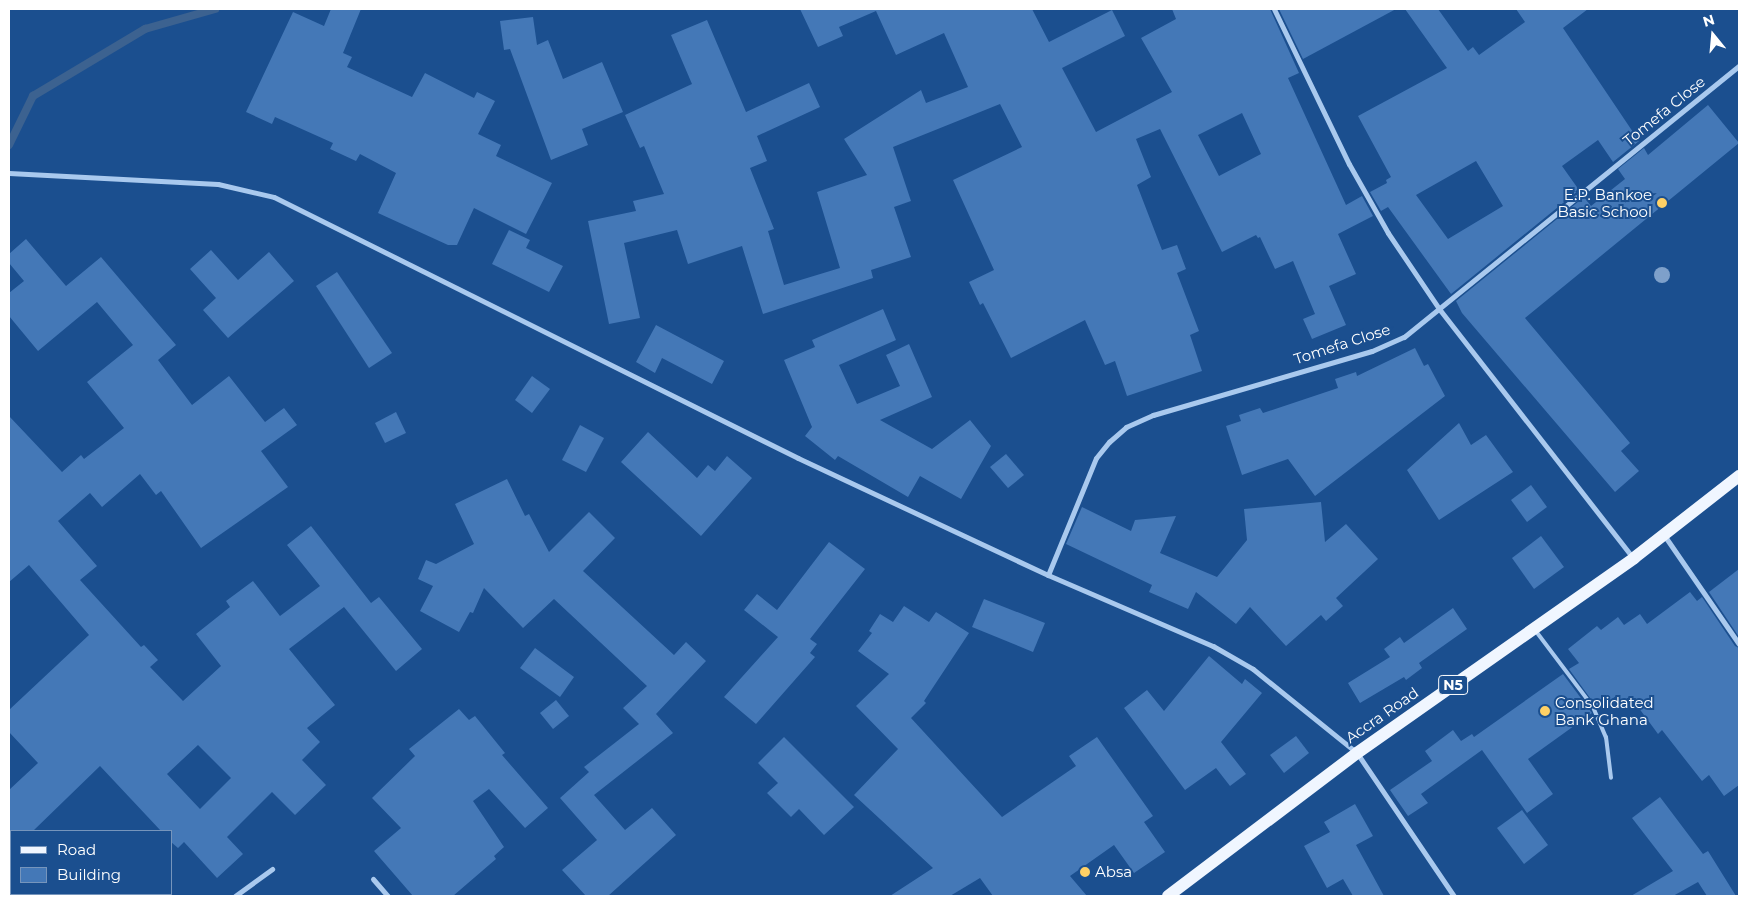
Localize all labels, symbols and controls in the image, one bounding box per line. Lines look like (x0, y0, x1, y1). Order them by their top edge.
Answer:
north arrow (1688, 10, 1738, 60)
text: N (1701, 10, 1717, 31)
street label: Tomefa Close (1619, 72, 1709, 150)
place label: E.P. Bankoe Basic School (1558, 185, 1652, 220)
marker: E.P. Bankoe Basic School (1656, 197, 1668, 209)
street label: Tomefa Close (1292, 320, 1392, 368)
road number: N5 (1438, 674, 1468, 696)
street label: Accra Road (1342, 683, 1422, 747)
place label: Consolidated Bank Ghana (1555, 693, 1654, 728)
marker: Consolidated Bank Ghana (1539, 705, 1551, 717)
legend (10, 830, 172, 895)
text: Road (57, 840, 96, 859)
place label: Absa (1095, 863, 1132, 881)
text: Building (57, 865, 121, 884)
marker: Absa (1079, 866, 1091, 878)

